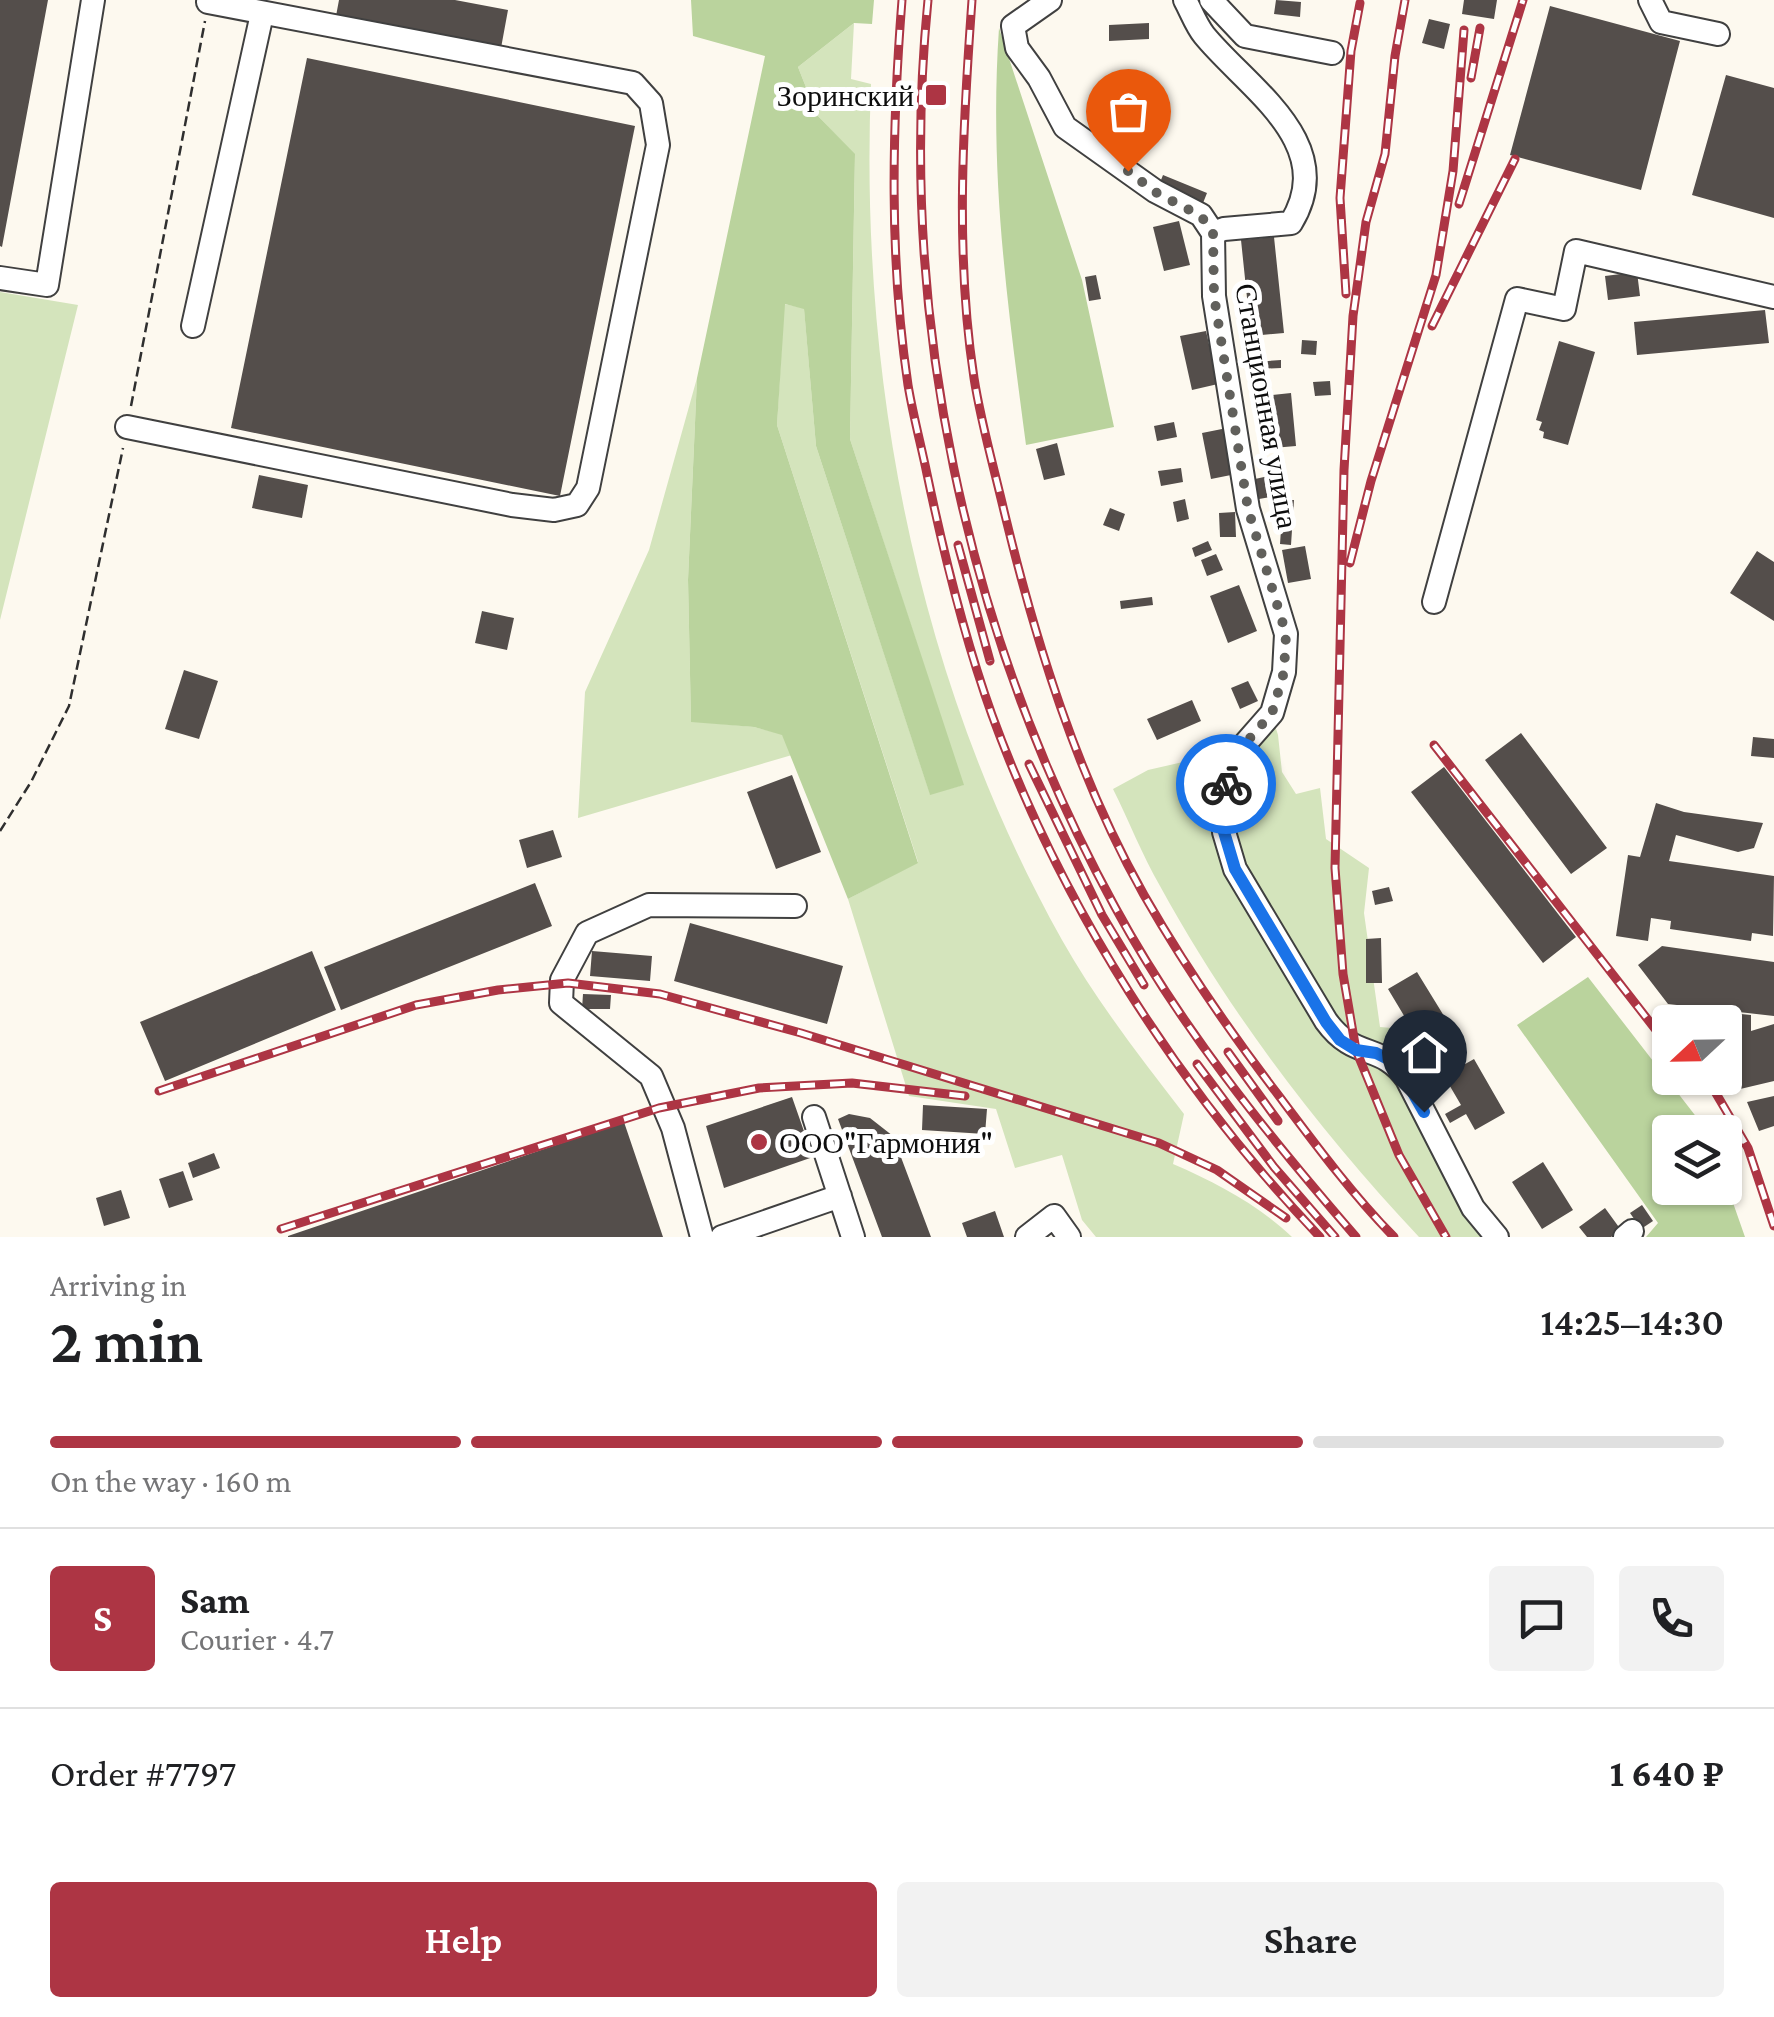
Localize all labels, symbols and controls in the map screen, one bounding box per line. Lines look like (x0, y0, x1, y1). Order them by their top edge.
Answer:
pin (1086, 69, 1171, 172)
place label: Зоринский (777, 79, 914, 112)
marker: Зоринский (923, 82, 949, 108)
icon: bag (1101, 84, 1156, 139)
street label: Станционная улица (1229, 281, 1305, 531)
courier (1176, 734, 1276, 834)
icon: bike (1199, 757, 1254, 812)
north arrow (1652, 1005, 1742, 1095)
map controls (1652, 1005, 1742, 1205)
pin (1382, 1010, 1467, 1113)
icon: home (1397, 1025, 1452, 1080)
button: layers (1652, 1115, 1742, 1205)
place label: ООО"Гармония" (779, 1126, 993, 1159)
marker: ООО"Гармония" (748, 1131, 770, 1153)
text: Arriving in (50, 1267, 187, 1303)
text: 14:25–14:30 (1540, 1301, 1724, 1343)
text: 2 min (50, 1304, 203, 1376)
text: On the way · 160 m (50, 1463, 292, 1499)
button: chat (1489, 1566, 1594, 1671)
button: phone (1619, 1566, 1724, 1671)
text: Sam (180, 1579, 250, 1621)
text: S (93, 1597, 112, 1639)
text: Courier · 4.7 (180, 1621, 334, 1657)
text: Order #7797 (50, 1752, 236, 1794)
text: 1 640 ₽ (1610, 1752, 1724, 1794)
button: Help (50, 1882, 877, 1997)
button: Share (897, 1882, 1724, 1997)

